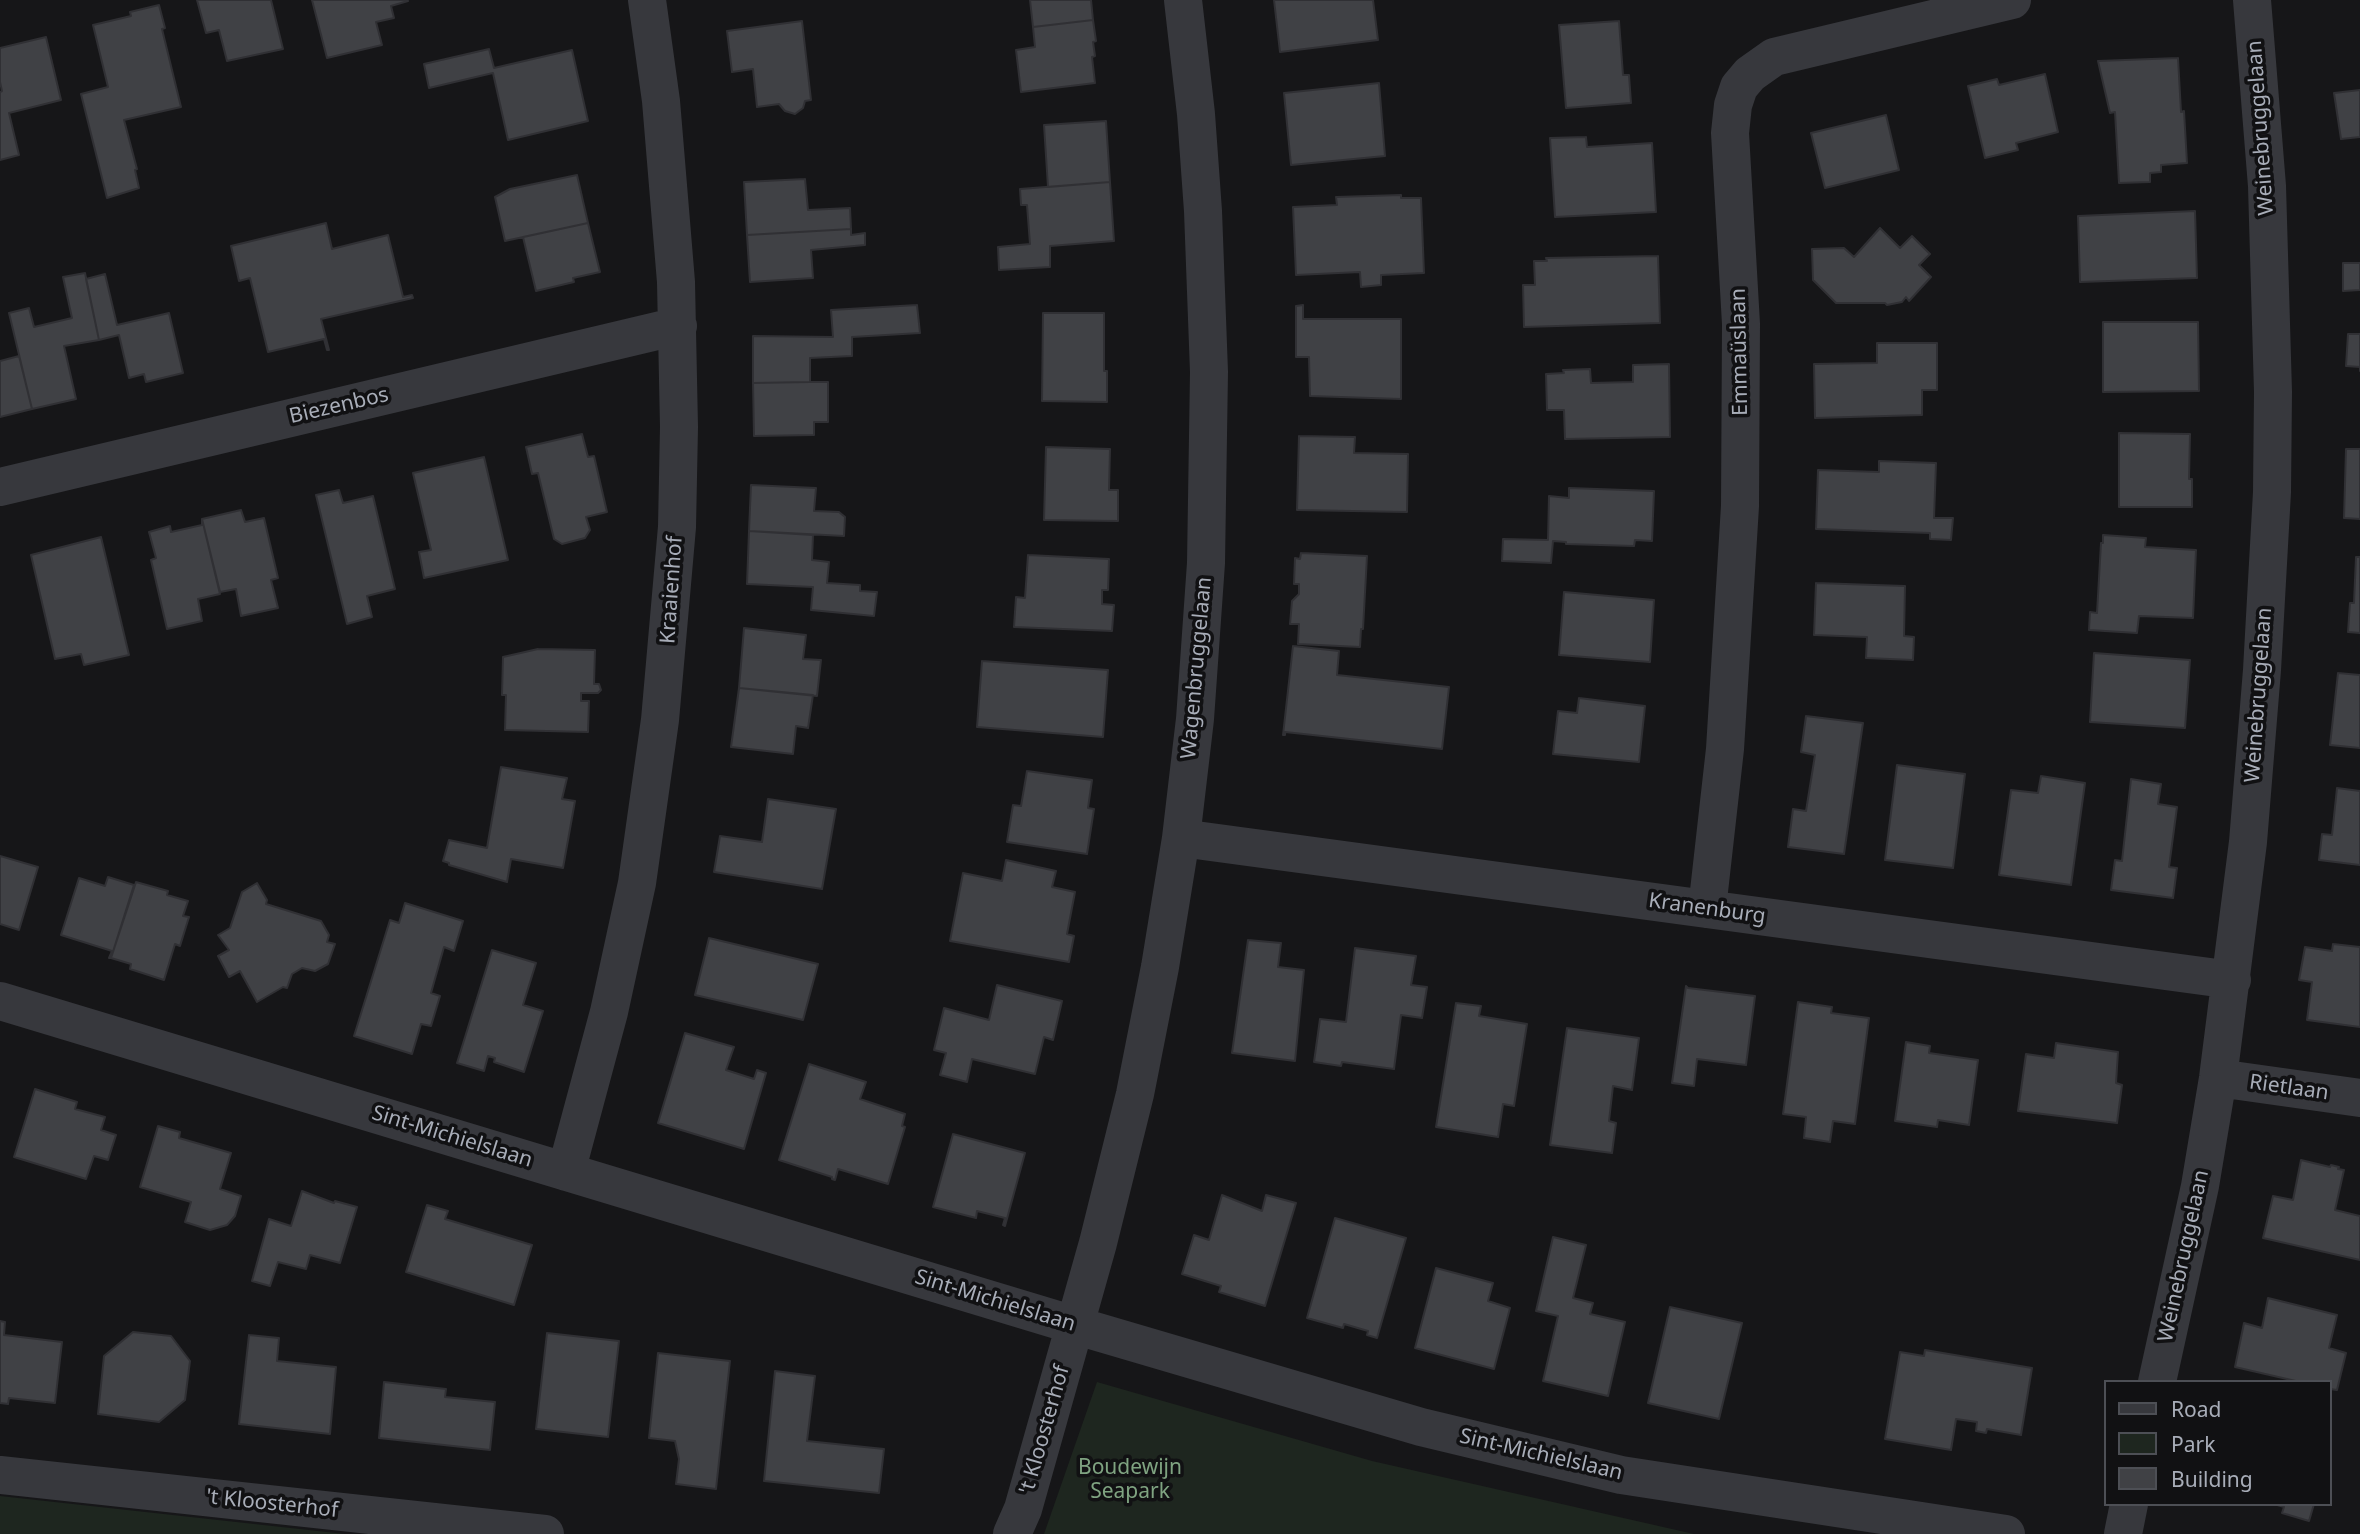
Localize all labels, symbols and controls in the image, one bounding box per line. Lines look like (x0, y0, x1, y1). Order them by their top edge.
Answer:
street label: Weinebruggelaan (2242, 40, 2280, 216)
street label: Emmaüslaan (1726, 288, 1754, 416)
street label: Biezenbos (287, 382, 391, 430)
street label: Kraaienhof (656, 535, 688, 645)
street label: Wagenbruggelaan (1176, 576, 1218, 760)
street label: Weinebruggelaan (2240, 607, 2278, 783)
street label: Kranenburg (1647, 888, 1767, 930)
street label: Rietlaan (2248, 1070, 2330, 1106)
street label: Sint-Michielslaan (369, 1101, 535, 1173)
street label: Weinebruggelaan (2153, 1168, 2215, 1344)
street label: Sint-Michielslaan (912, 1265, 1078, 1337)
street label: 't Kloosterhof (1015, 1363, 1075, 1497)
legend (2104, 1380, 2332, 1506)
text: Road (2171, 1395, 2221, 1423)
street label: Sint-Michielslaan (1457, 1424, 1625, 1486)
text: Park (2171, 1430, 2215, 1458)
park label: Boudewijn Seapark (1078, 1455, 1182, 1505)
text: Building (2171, 1465, 2253, 1493)
street label: 't Kloosterhof (205, 1485, 339, 1523)

